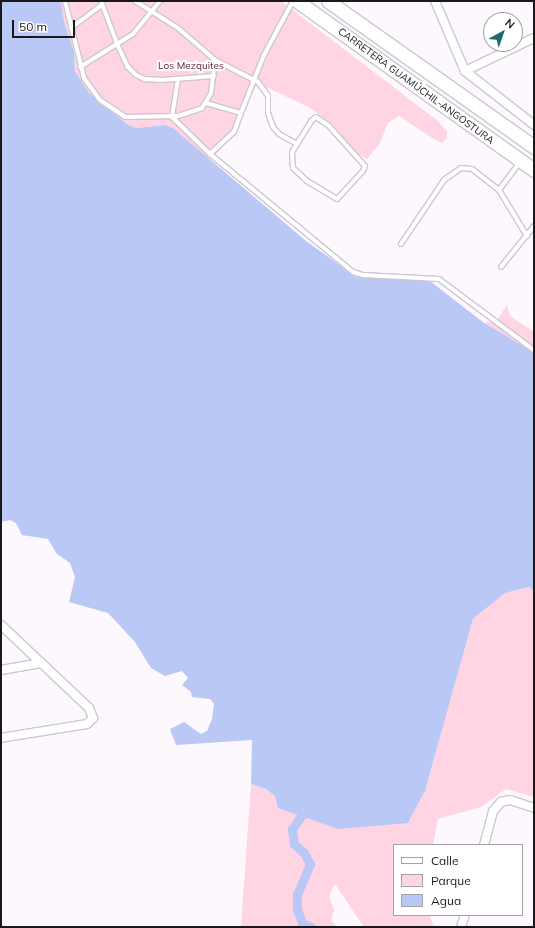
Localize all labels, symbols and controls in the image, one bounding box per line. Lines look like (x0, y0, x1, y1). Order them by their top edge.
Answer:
scale bar (14, 12, 77, 38)
north arrow (483, 12, 523, 52)
text: N (502, 16, 518, 32)
text: 50 m (19, 19, 47, 34)
street label: CARRETERA GUAMÚCHIL-ANGOSTURA (336, 25, 496, 147)
park label: Los Mezquites (158, 60, 224, 72)
legend (393, 844, 523, 916)
text: Calle (431, 853, 458, 868)
text: Parque (431, 873, 471, 888)
text: Agua (431, 893, 461, 908)

